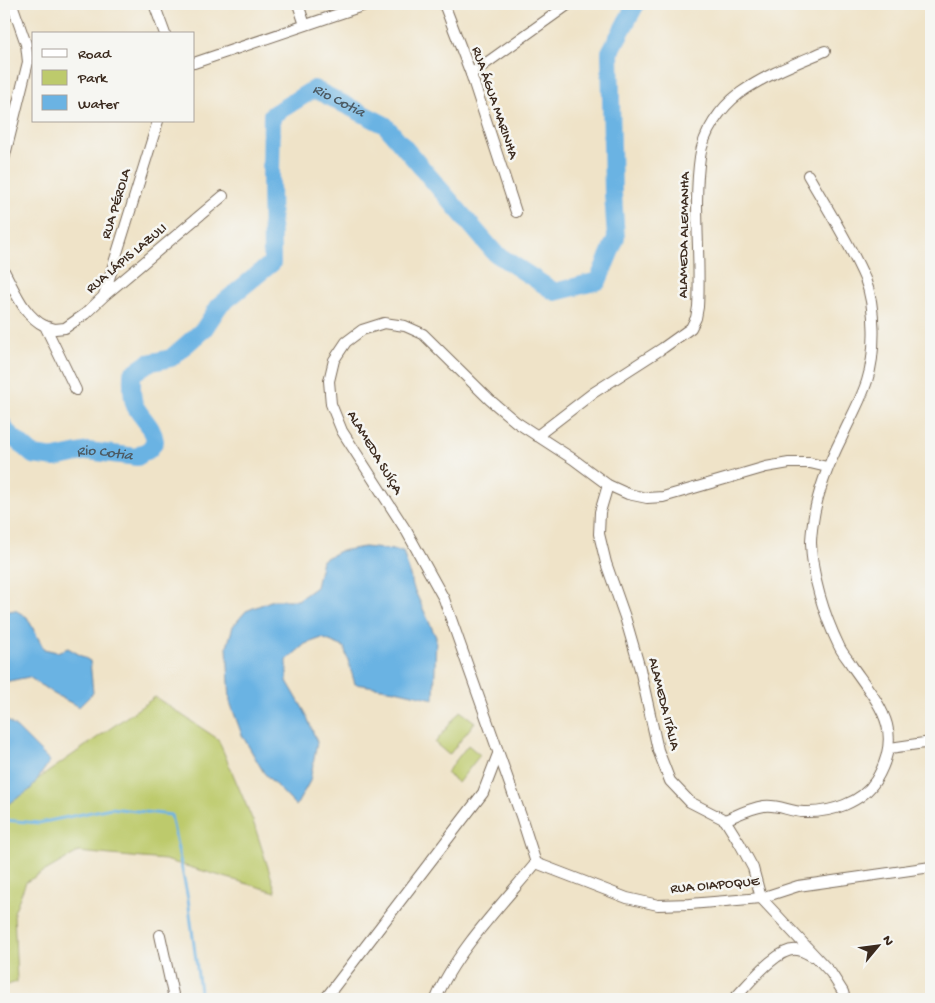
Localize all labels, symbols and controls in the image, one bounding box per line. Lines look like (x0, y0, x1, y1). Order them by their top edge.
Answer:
legend (32, 32, 195, 122)
street label: RUA ÁGUA MARINHA (467, 45, 521, 162)
text: Road (78, 46, 112, 64)
text: Park (77, 70, 108, 88)
water label: Rio Cotia (309, 81, 369, 123)
text: Water (78, 96, 120, 114)
street label: RUA PÉROLA (98, 166, 136, 241)
street label: ALAMEDA ALEMANHA (675, 171, 695, 298)
street label: RUA LÁPIS LAZULI (83, 220, 171, 298)
street label: ALAMEDA SUÍÇA (342, 408, 406, 499)
water label: Rio Cotia (75, 442, 135, 466)
street label: ALAMEDA ITÁLIA (643, 656, 683, 753)
street label: RUA OIAPOQUE (670, 874, 762, 898)
north arrow (852, 920, 902, 970)
text: N (878, 933, 897, 949)

